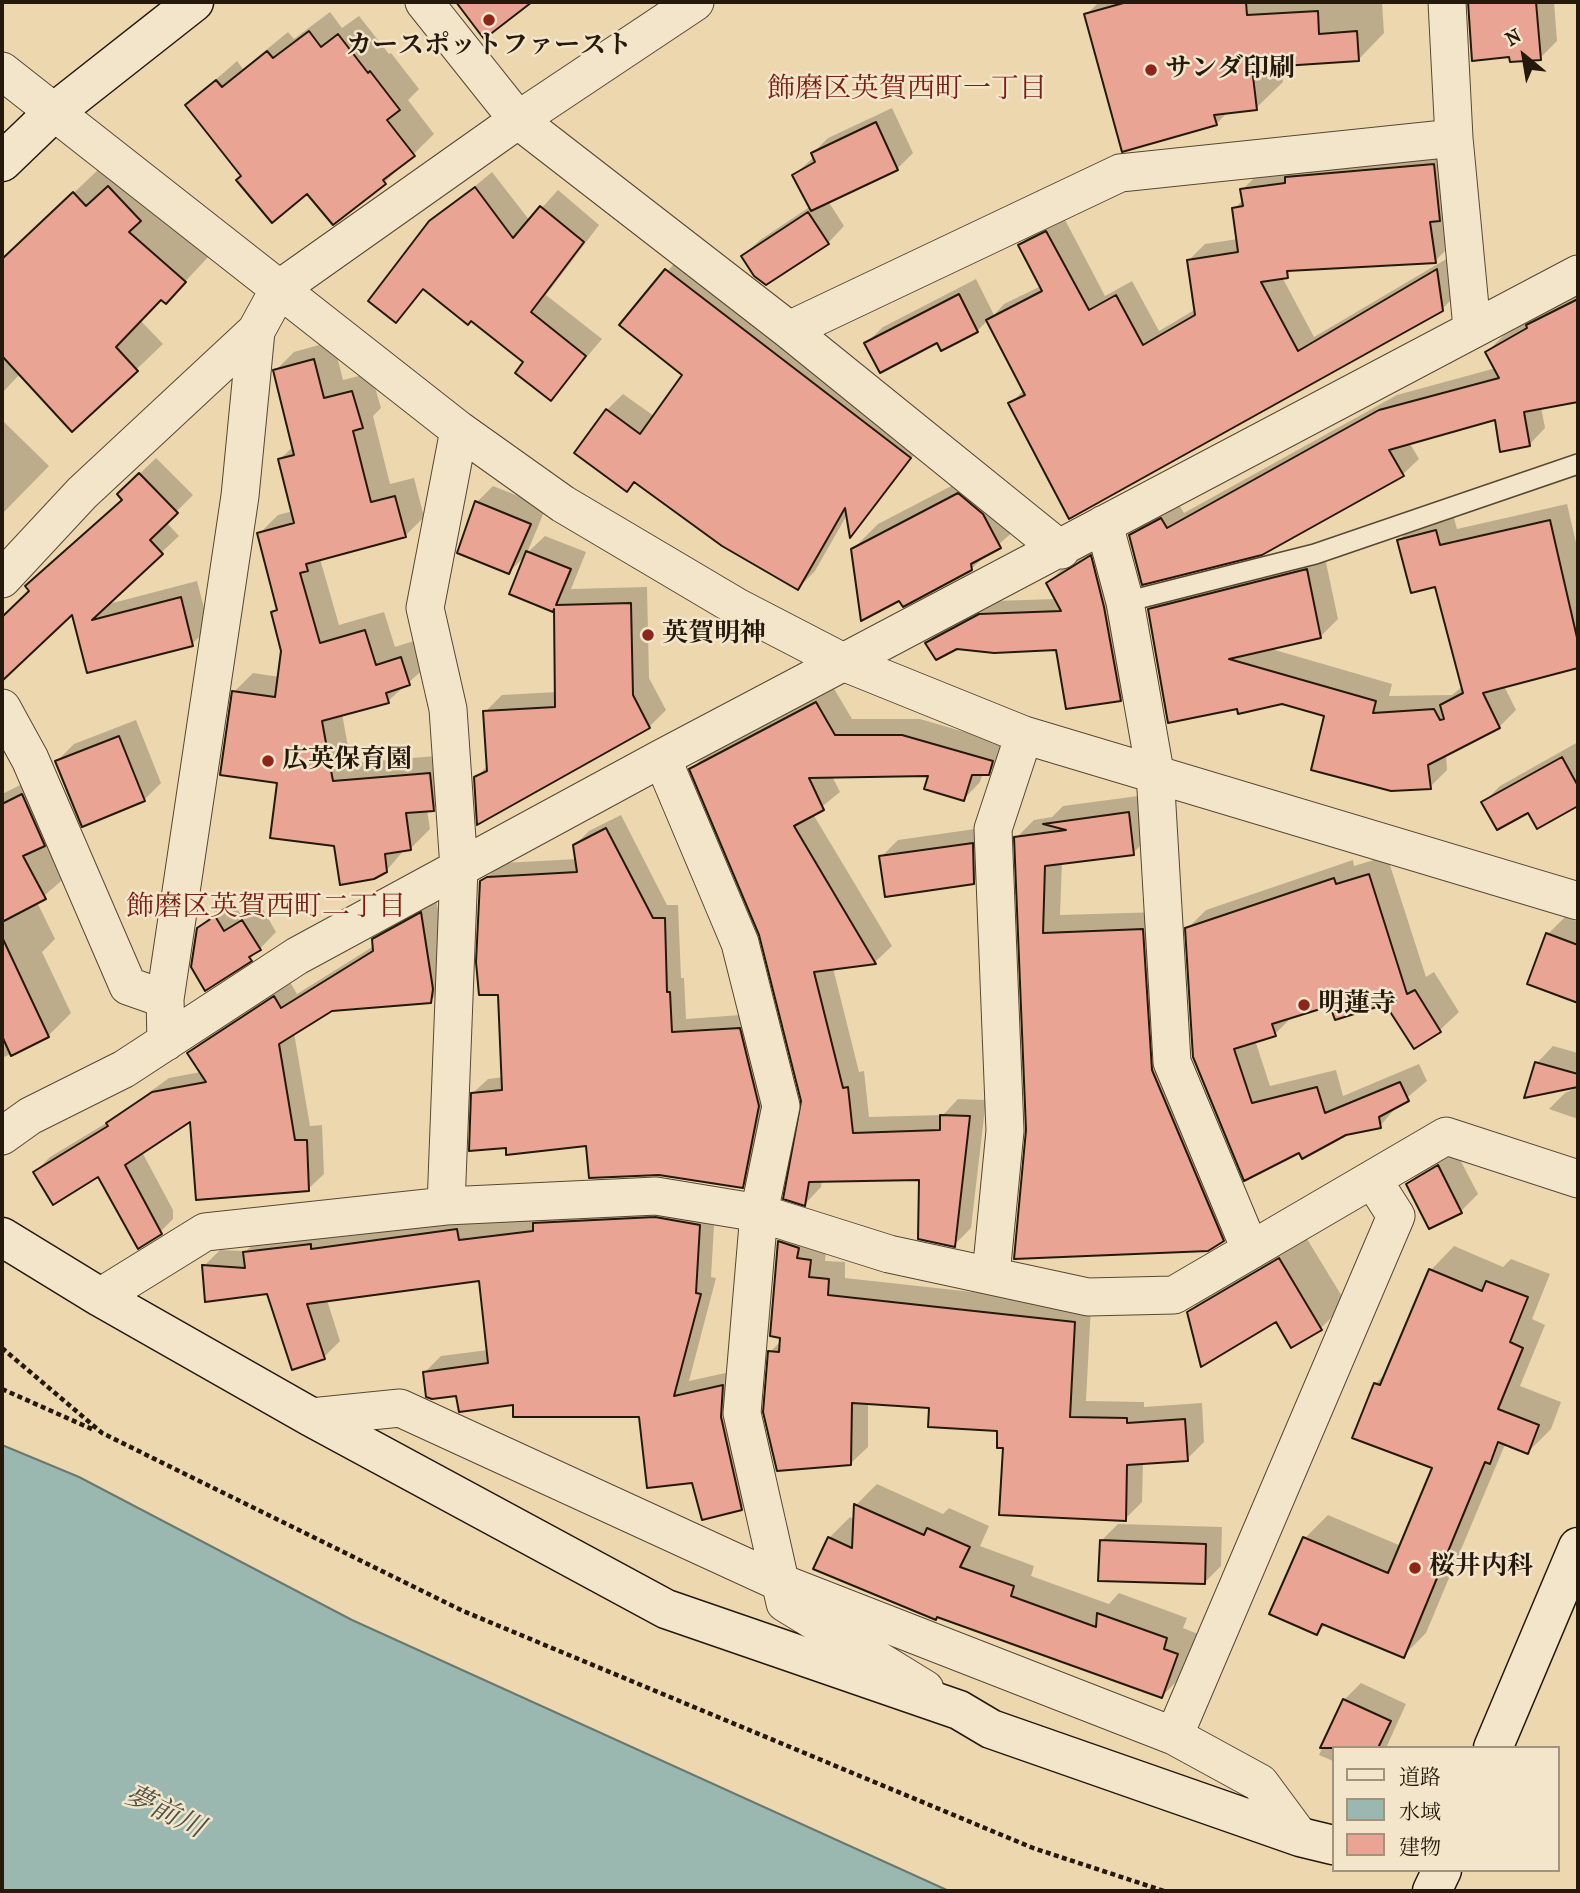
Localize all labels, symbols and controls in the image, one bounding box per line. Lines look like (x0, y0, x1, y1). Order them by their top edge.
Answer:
marker: カースポットファースト (481, 12, 497, 28)
north arrow (1489, 21, 1559, 91)
text: N (1502, 25, 1525, 51)
place label: カースポットファースト (346, 31, 632, 63)
place label: サンダ印刷 (1165, 54, 1295, 86)
marker: サンダ印刷 (1143, 62, 1159, 78)
district label: 飾磨区英賀西町一丁目 (767, 73, 1047, 107)
place label: 英賀明神 (662, 619, 766, 651)
marker: 英賀明神 (640, 627, 656, 643)
place label: 広英保育園 (282, 745, 412, 777)
marker: 広英保育園 (260, 753, 276, 769)
district label: 飾磨区英賀西町二丁目 (126, 891, 406, 925)
place label: 明蓮寺 (1318, 989, 1396, 1021)
marker: 明蓮寺 (1296, 997, 1312, 1013)
place label: 桜井内科 (1429, 1552, 1533, 1584)
marker: 桜井内科 (1407, 1560, 1423, 1576)
legend (1332, 1746, 1559, 1872)
text: 道路 (1399, 1765, 1441, 1789)
water label: 夢前川 (119, 1779, 209, 1847)
text: 水域 (1399, 1800, 1441, 1824)
text: 建物 (1399, 1835, 1441, 1859)

